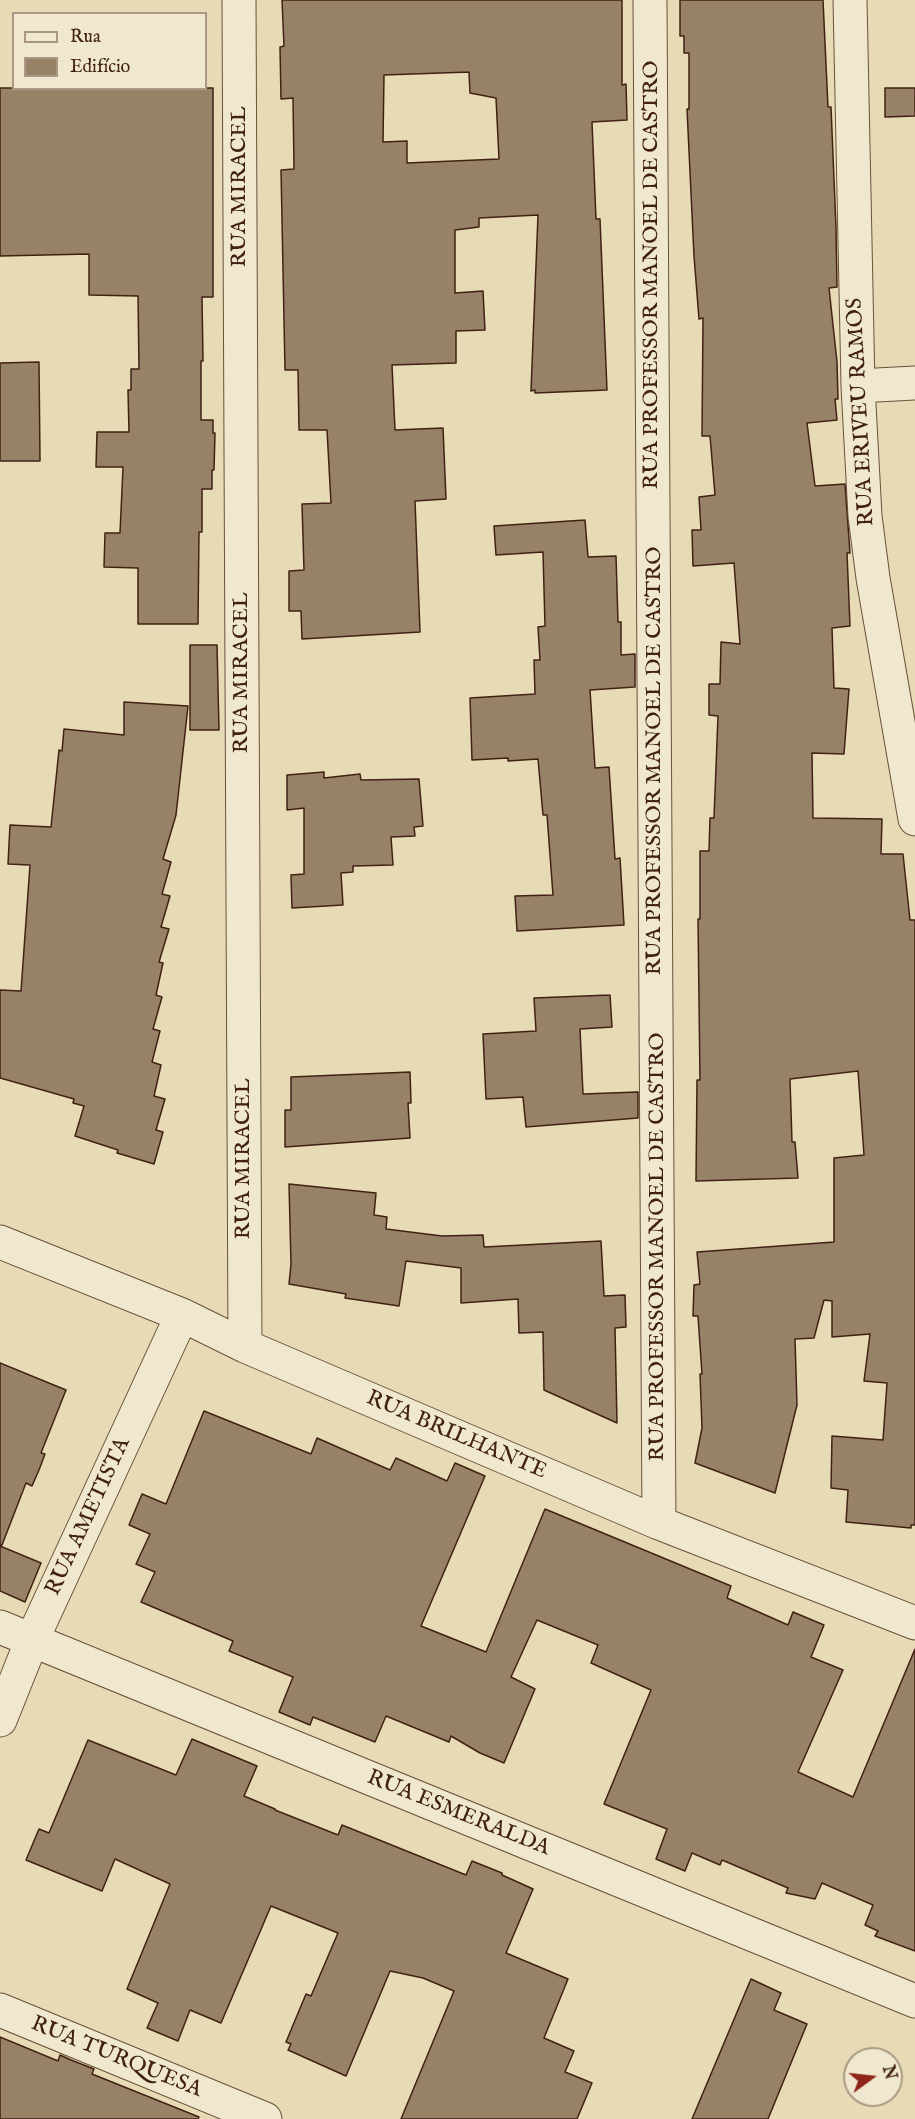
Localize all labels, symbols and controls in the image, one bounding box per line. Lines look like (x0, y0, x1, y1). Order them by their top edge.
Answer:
legend (12, 12, 207, 90)
text: Rua (70, 26, 101, 49)
text: Edifício (70, 56, 130, 79)
street label: RUA PROFESSOR MANOEL DE CASTRO (639, 60, 665, 490)
street label: RUA MIRACEL (227, 106, 253, 268)
street label: RUA ERIVEU RAMOS (843, 297, 881, 527)
street label: RUA PROFESSOR MANOEL DE CASTRO (642, 546, 668, 976)
street label: RUA MIRACEL (229, 592, 255, 754)
street label: RUA PROFESSOR MANOEL DE CASTRO (645, 1032, 671, 1462)
street label: RUA MIRACEL (231, 1078, 257, 1240)
street label: RUA BRILHANTE (362, 1386, 550, 1486)
street label: RUA AMETISTA (41, 1434, 137, 1600)
street label: RUA ESMERALDA (363, 1765, 553, 1863)
street label: RUA TURQUESA (27, 2012, 205, 2104)
north arrow (843, 2047, 903, 2107)
text: N (877, 2064, 900, 2082)

